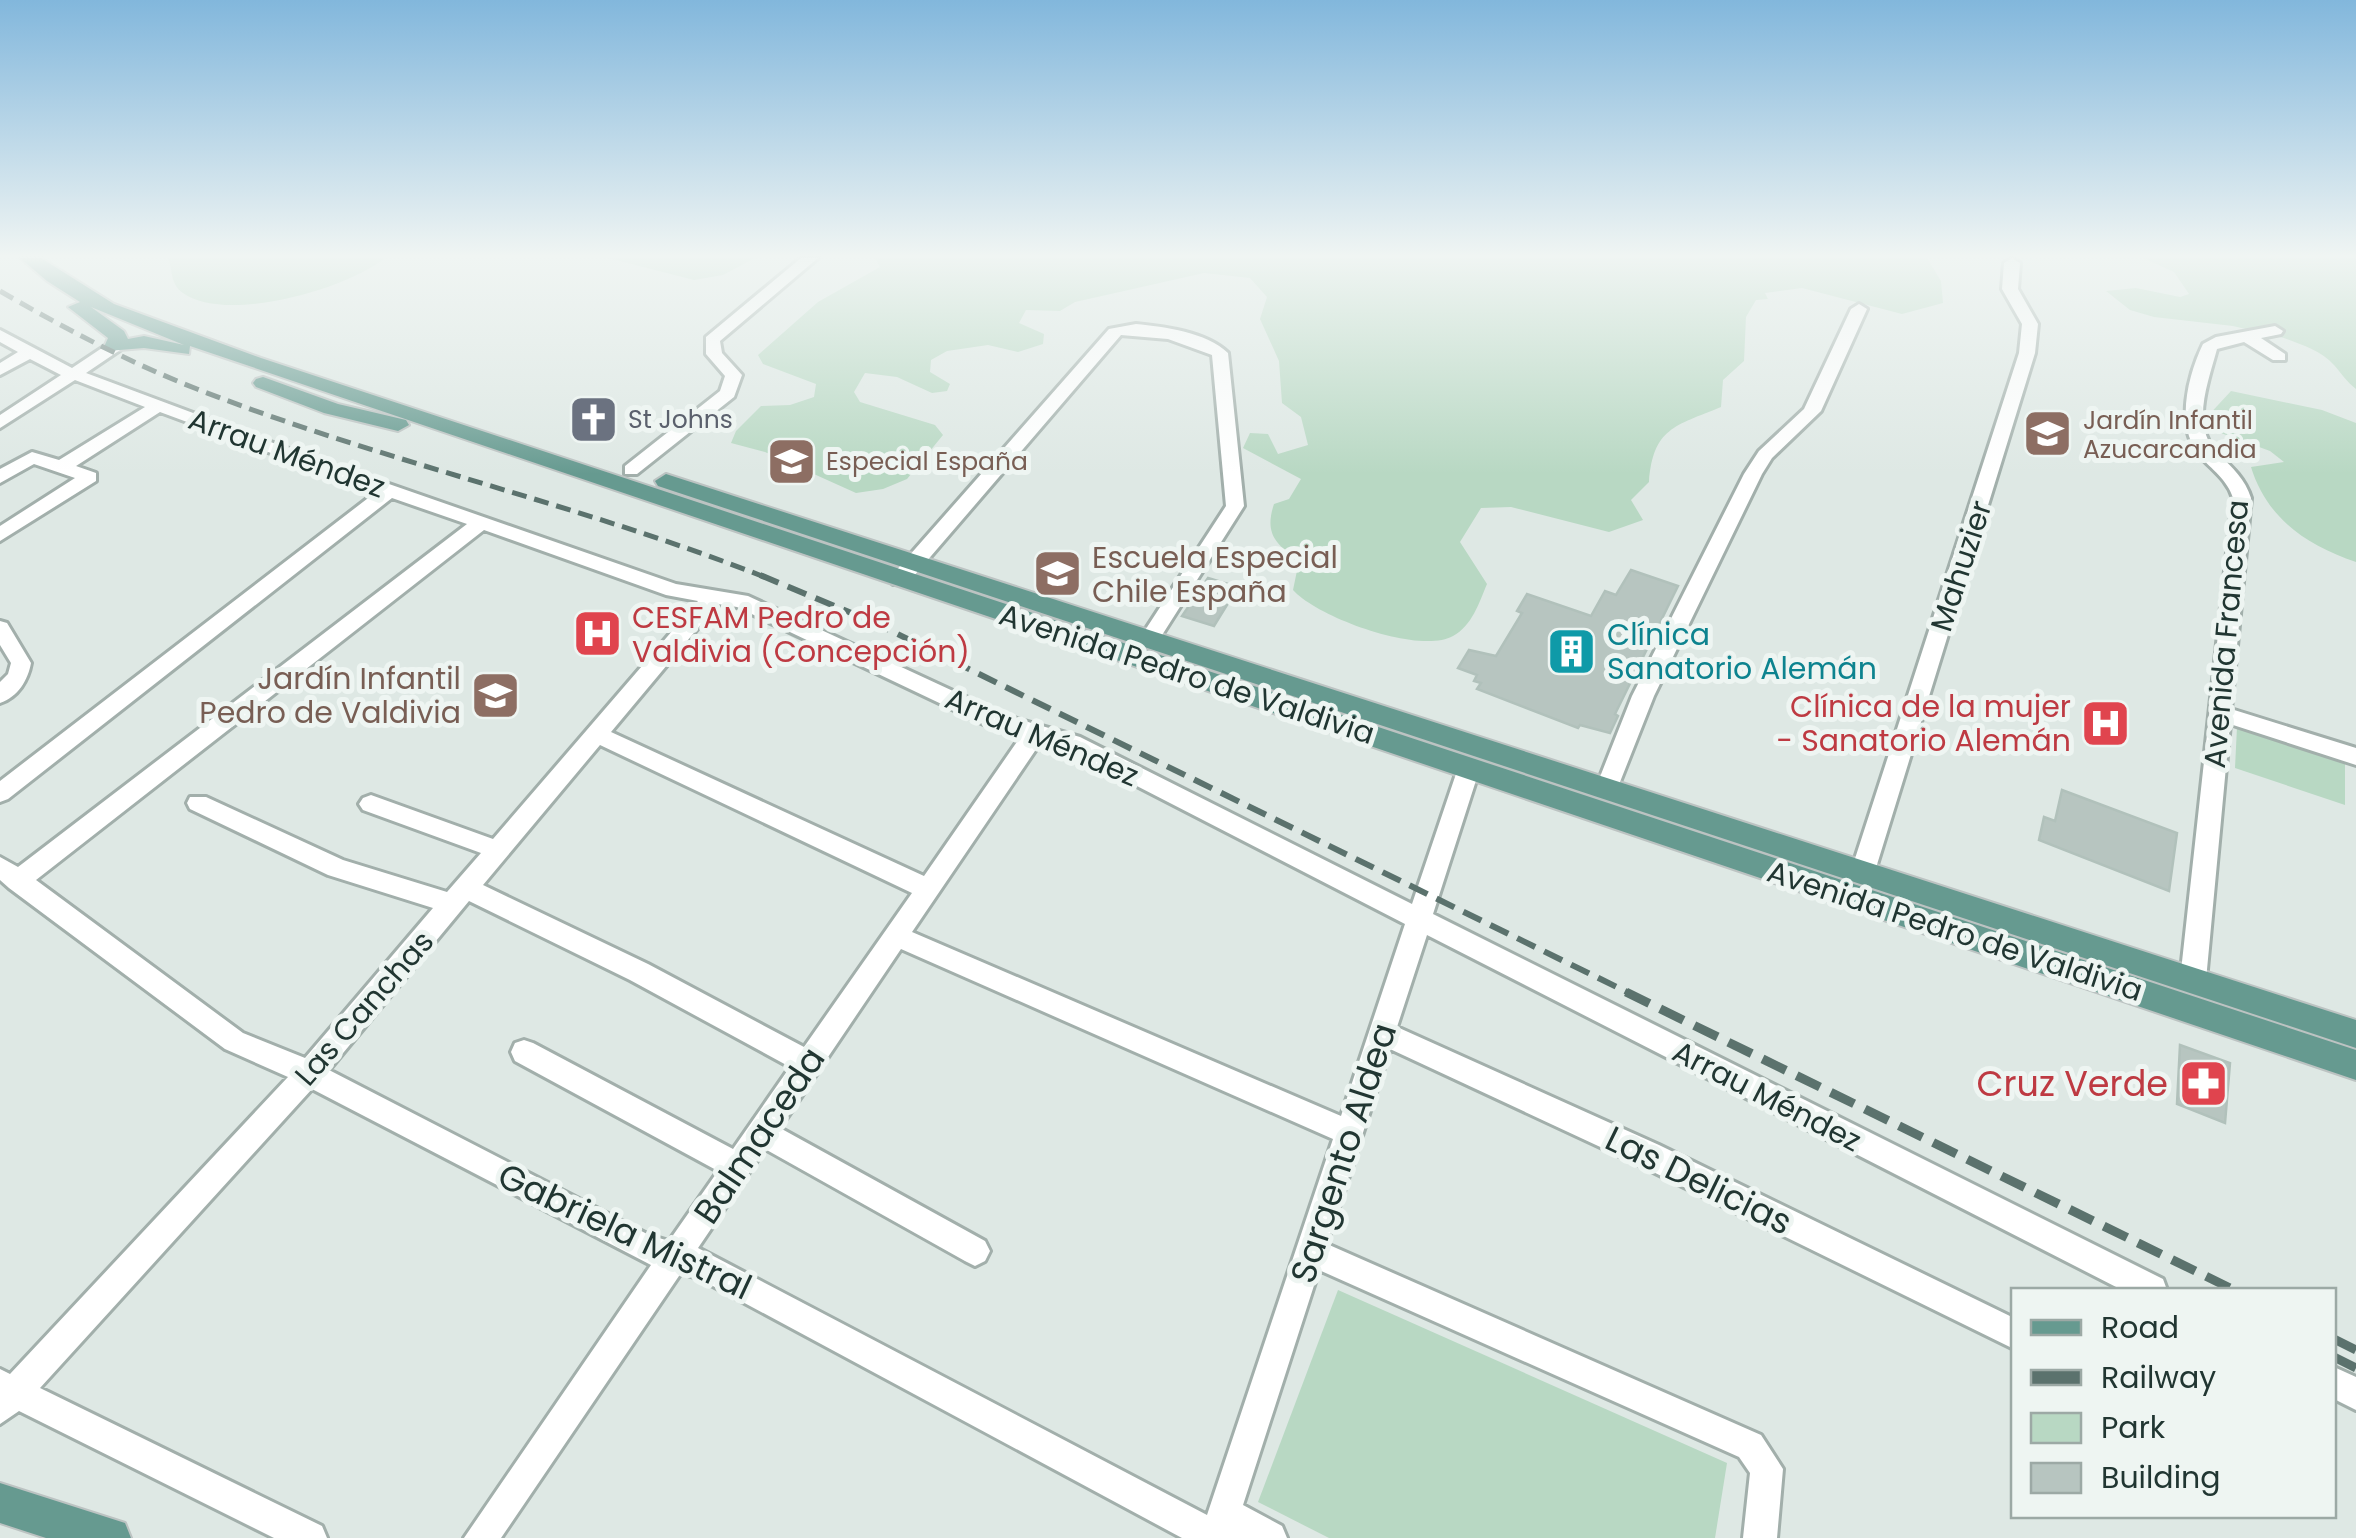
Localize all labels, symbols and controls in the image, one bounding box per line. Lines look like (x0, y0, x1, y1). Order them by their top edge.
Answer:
church icon: St Johns (567, 393, 619, 445)
street label: Arrau Méndez (183, 398, 391, 508)
place label: St Johns (628, 402, 733, 437)
place label: Jardín Infantil Azucarcandia (2083, 403, 2257, 467)
school or university icon: Jardín Infantil Azucarcandia (2022, 408, 2074, 460)
school or university icon: Especial España (765, 435, 817, 487)
place label: Especial España (826, 444, 1028, 479)
street label: Mahuzier (1920, 495, 2002, 637)
street label: Avenida Francesa (2193, 498, 2259, 770)
place label: Escuela Especial Chile España (1092, 536, 1338, 613)
school or university icon: Escuela Especial Chile España (1031, 548, 1083, 600)
street label: Avenida Pedro de Valdivia (994, 593, 1380, 755)
place label: CESFAM Pedro de Valdivia (Concepción) (632, 596, 970, 673)
hospital icon: CESFAM Pedro de Valdivia (Concepción) (571, 608, 623, 660)
place label: Clínica Sanatorio Alemán (1607, 613, 1877, 690)
building icon: Clínica Sanatorio Alemán (1546, 625, 1598, 677)
place label: Jardín Infantil Pedro de Valdivia (199, 657, 461, 734)
school or university icon: Jardín Infantil Pedro de Valdivia (470, 669, 522, 721)
street label: Arrau Méndez (939, 677, 1145, 797)
place label: Clínica de la mujer - Sanatorio Alemán (1777, 685, 2071, 762)
hospital icon: Clínica de la mujer - Sanatorio Alemán (2080, 697, 2132, 749)
street label: Avenida Pedro de Valdivia (1762, 850, 2148, 1012)
street label: Las Canchas (284, 921, 444, 1095)
street label: Sargento Aldea (1278, 1017, 1408, 1289)
street label: Arrau Méndez (1665, 1030, 1869, 1162)
street label: Balmaceda (682, 1037, 836, 1233)
pharmacy icon: Cruz Verde (2177, 1057, 2229, 1109)
place label: Cruz Verde (1976, 1059, 2168, 1108)
street label: Las Delicias (1598, 1114, 1800, 1246)
street label: Gabriela Mistral (490, 1151, 760, 1311)
legend (2011, 1288, 2336, 1518)
text: Road (2101, 1306, 2179, 1349)
text: Railway (2101, 1356, 2216, 1399)
text: Park (2101, 1406, 2166, 1449)
text: Building (2101, 1456, 2221, 1499)

